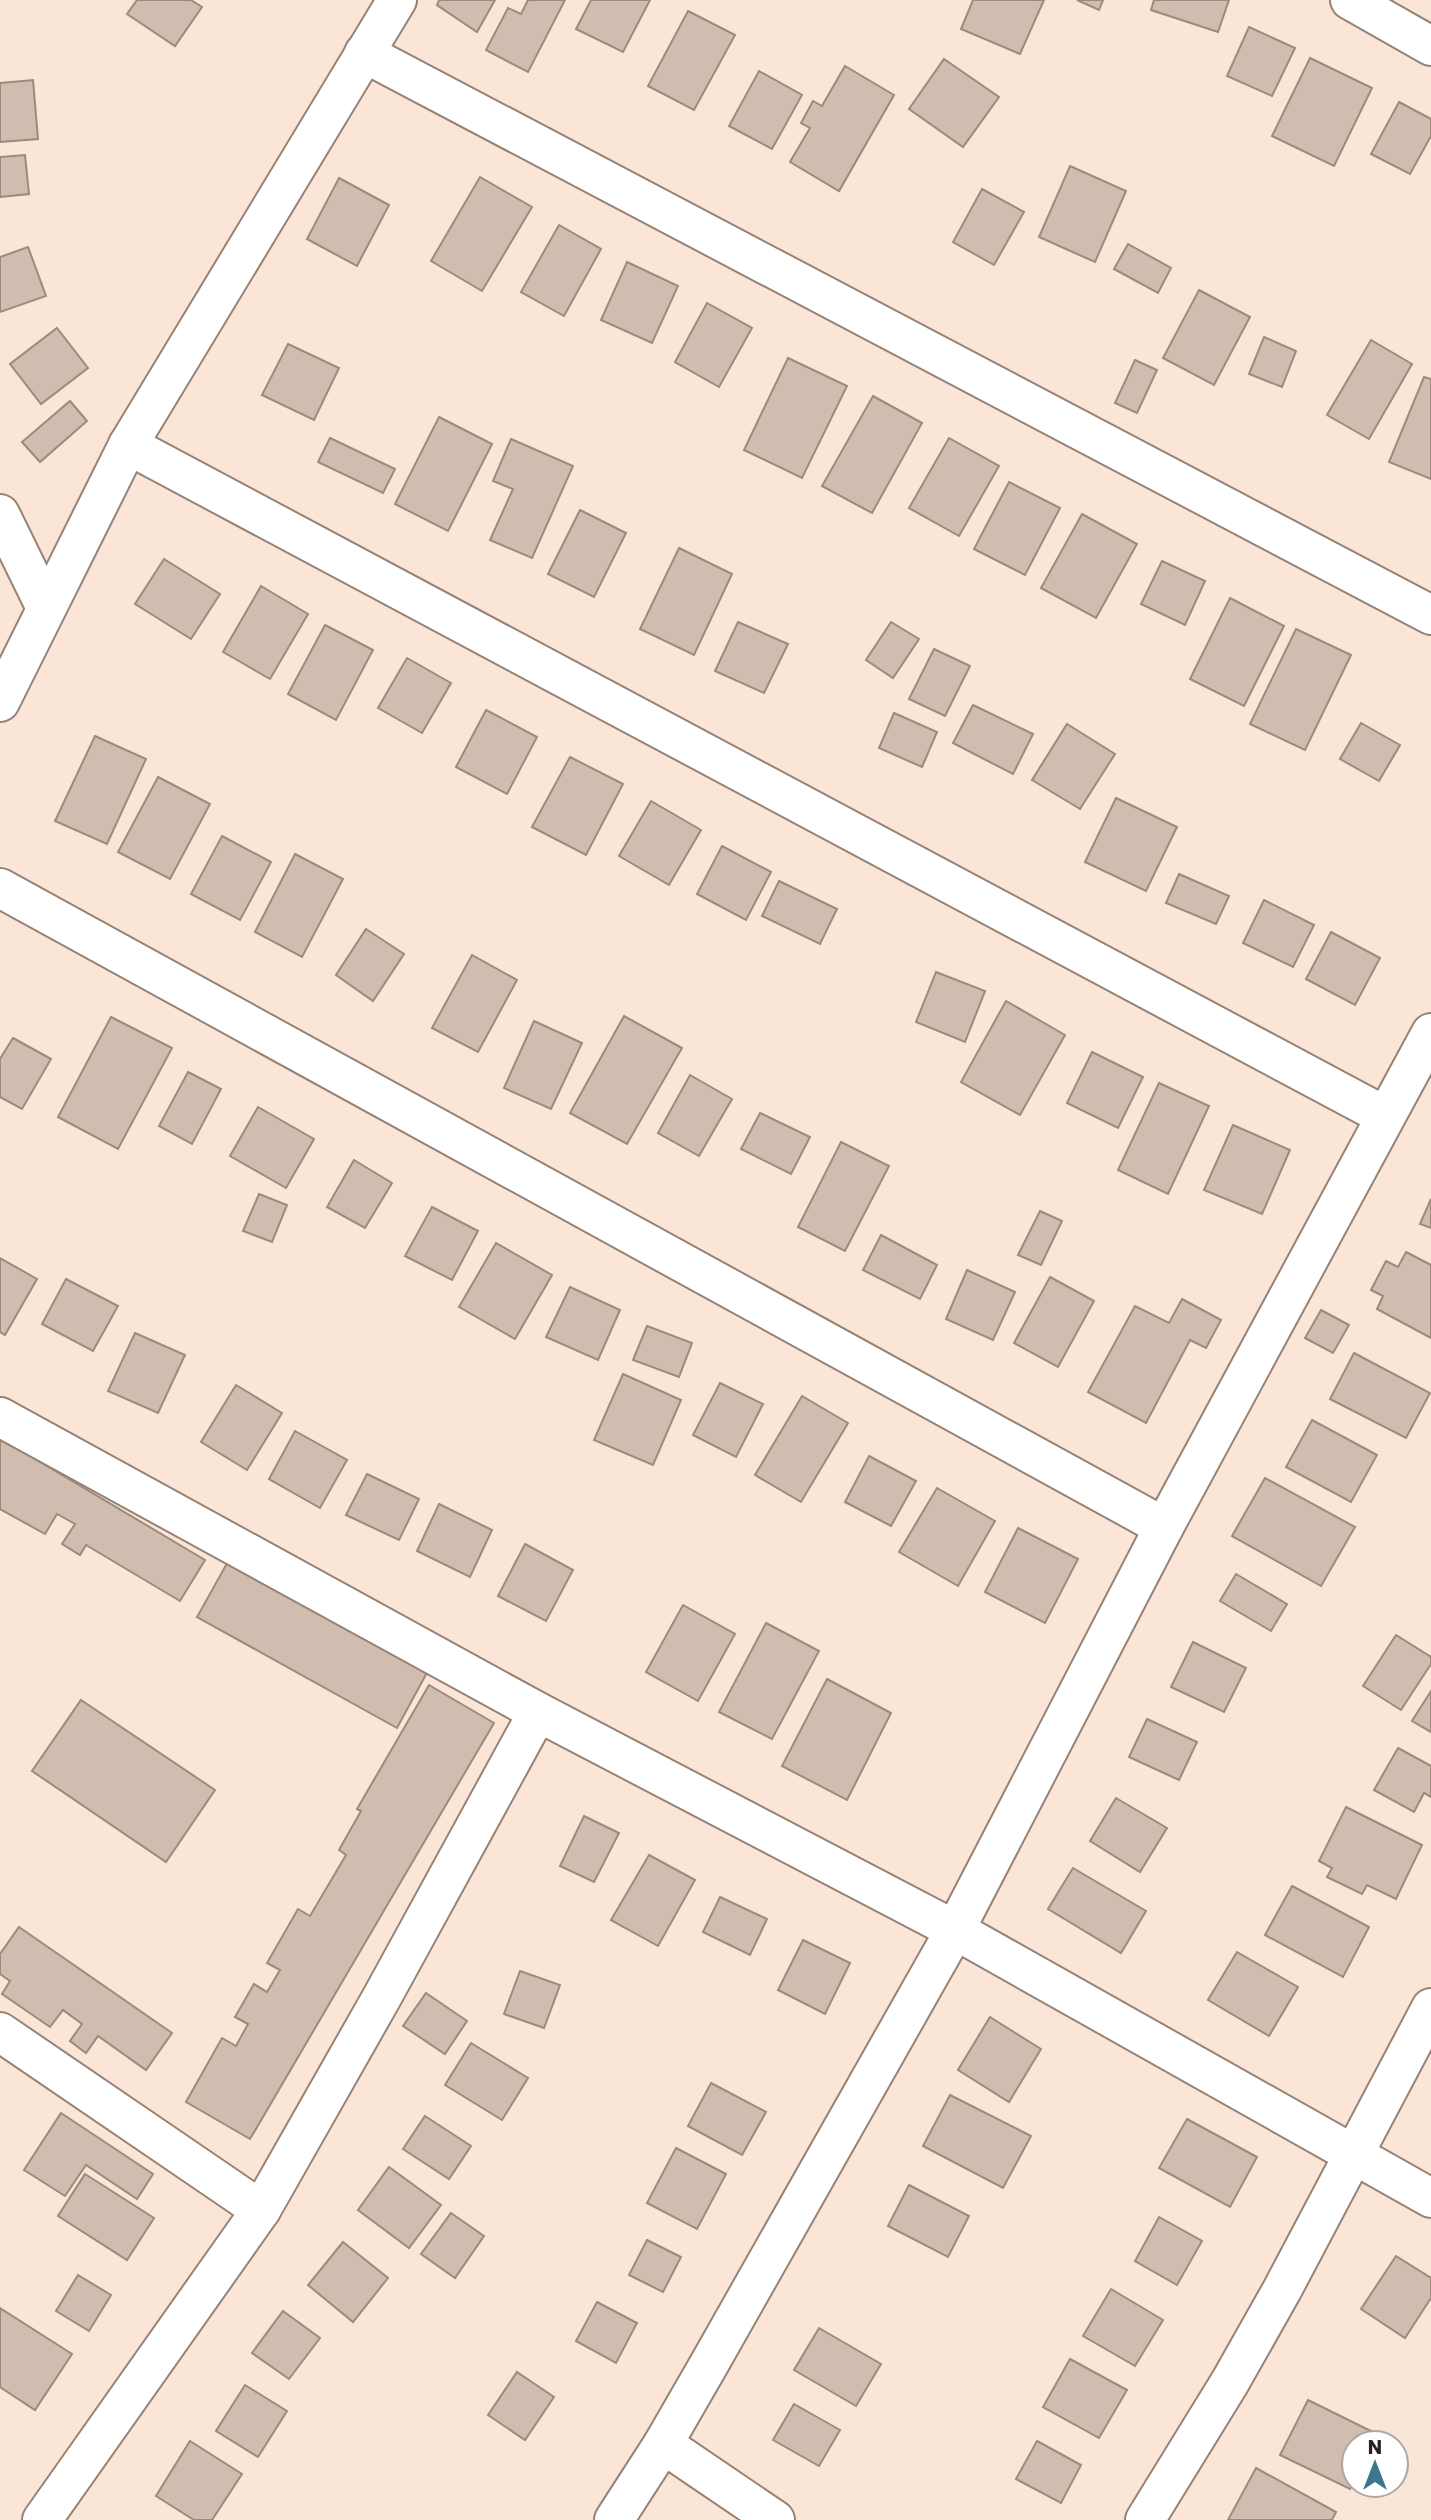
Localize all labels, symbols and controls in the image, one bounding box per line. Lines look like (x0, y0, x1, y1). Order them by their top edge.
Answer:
north arrow (1340, 2429, 1410, 2499)
text: N (1368, 2434, 1382, 2461)

